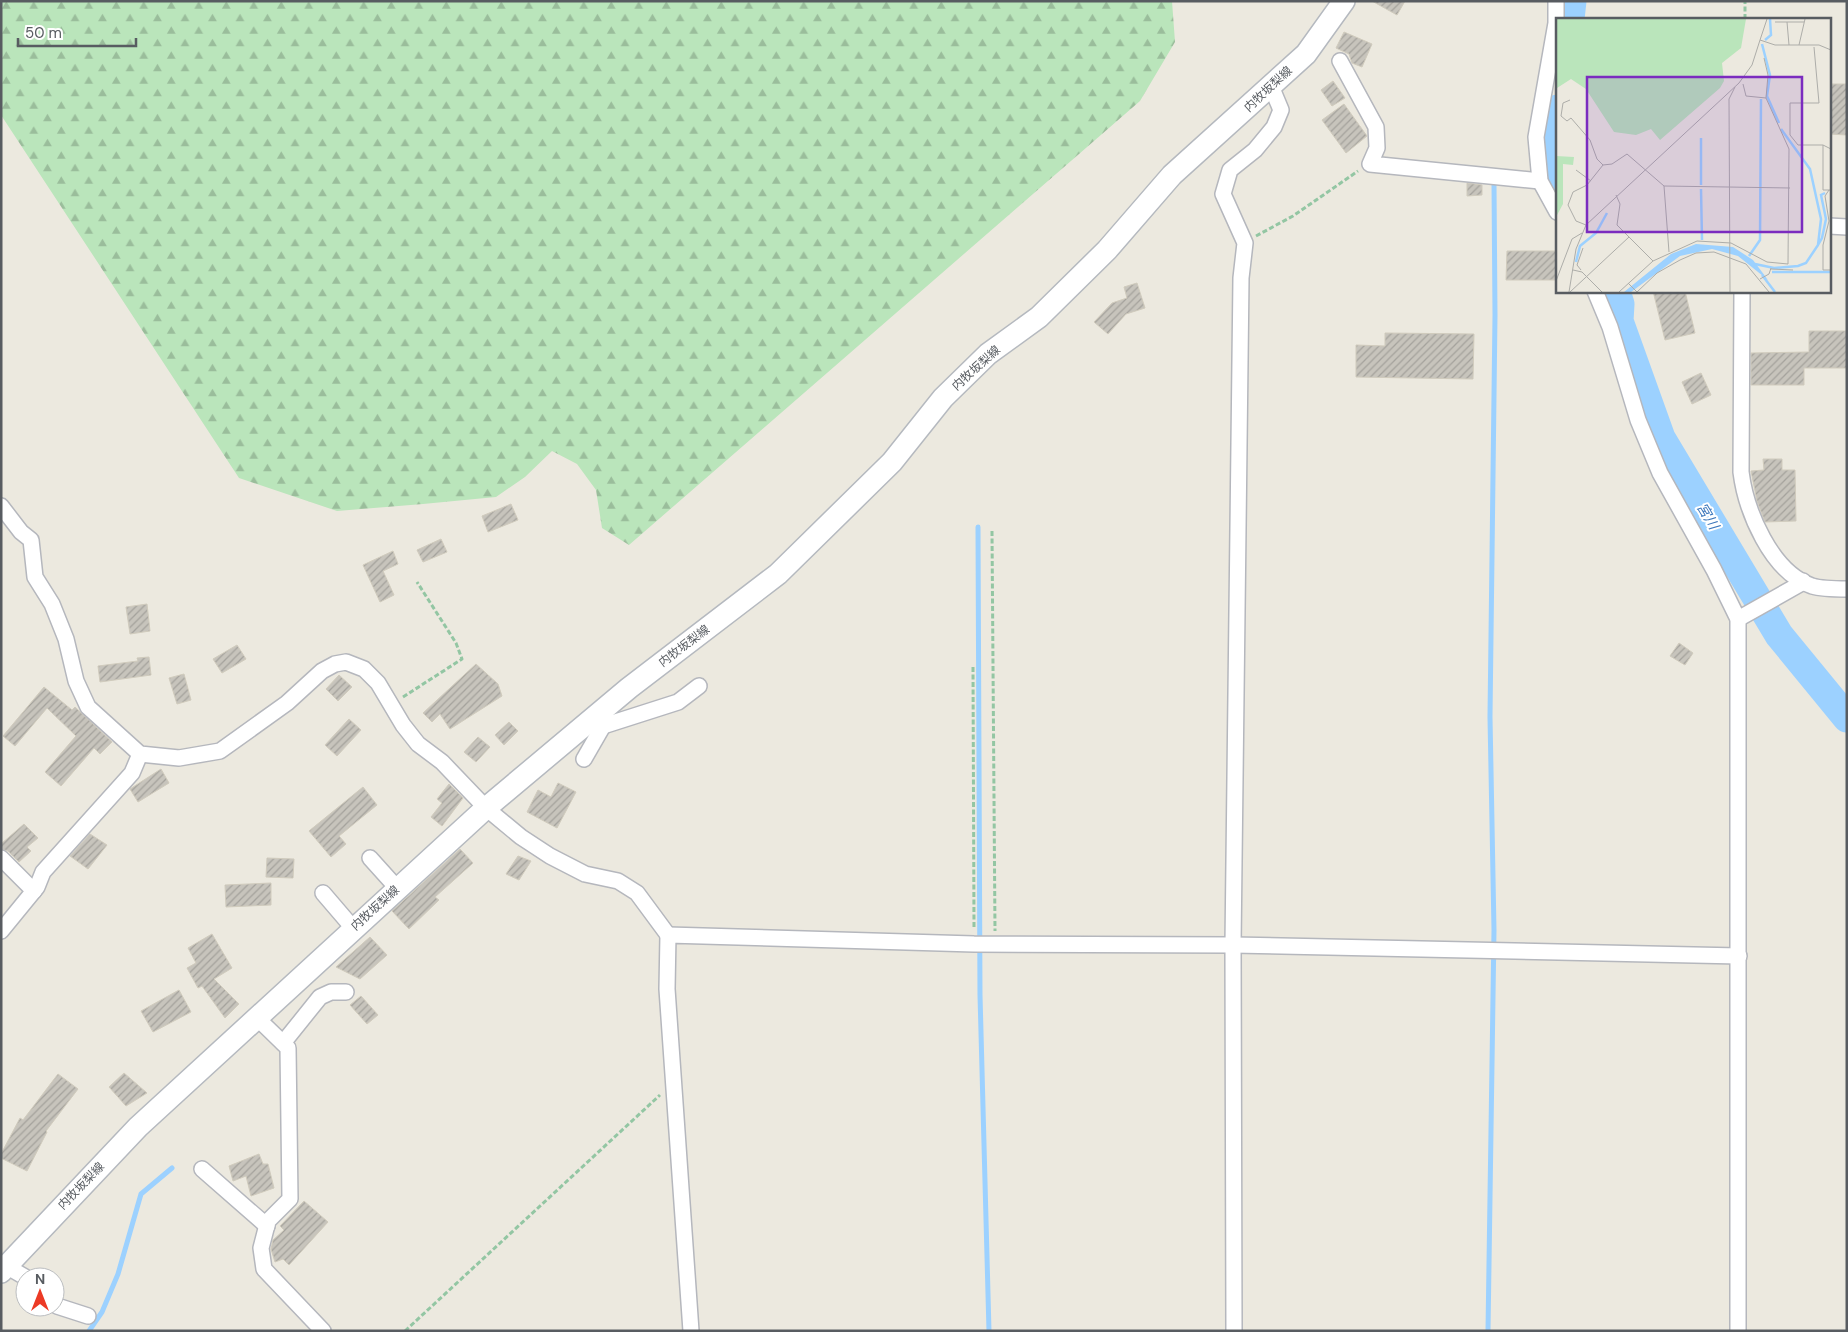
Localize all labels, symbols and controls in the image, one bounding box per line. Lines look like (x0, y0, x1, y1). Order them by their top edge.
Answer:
scale bar (18, 15, 135, 47)
inset map (1556, 18, 1830, 292)
text: 50 m (25, 23, 62, 43)
street label: 内牧坂梨線 (1241, 63, 1295, 115)
street label: 内牧坂梨線 (948, 342, 1004, 394)
water label: 宮川 (1693, 499, 1724, 534)
street label: 内牧坂梨線 (655, 622, 713, 670)
street label: 内牧坂梨線 (347, 882, 403, 934)
street label: 内牧坂梨線 (54, 1159, 108, 1213)
north arrow (15, 1267, 65, 1317)
text: N (35, 1270, 45, 1288)

